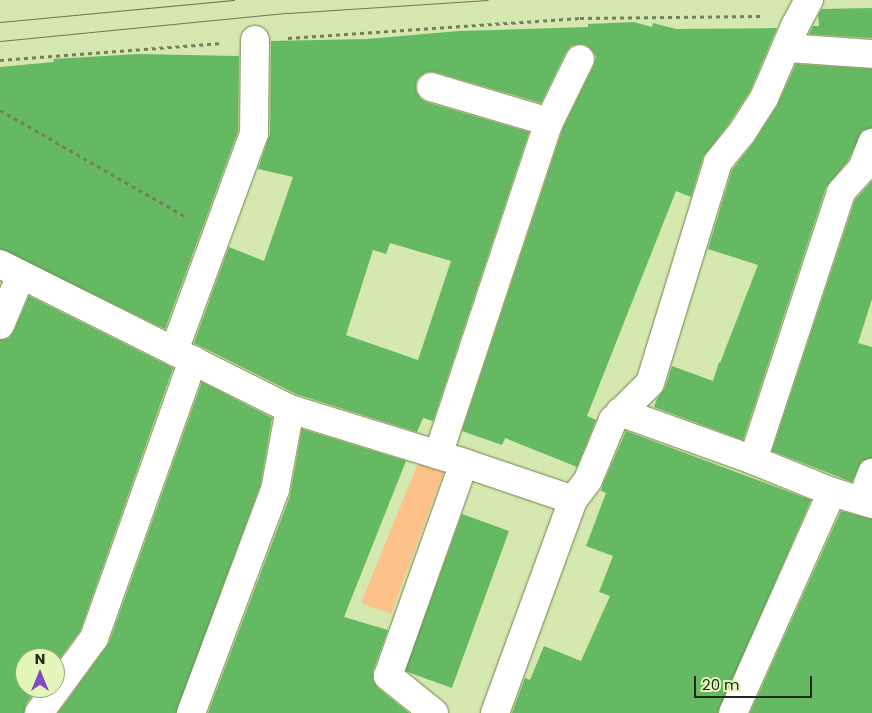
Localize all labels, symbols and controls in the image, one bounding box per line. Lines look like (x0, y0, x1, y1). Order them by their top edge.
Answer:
north arrow (15, 648, 65, 698)
text: N (35, 649, 45, 669)
scale bar (697, 666, 814, 698)
text: 20 m (702, 674, 740, 695)

